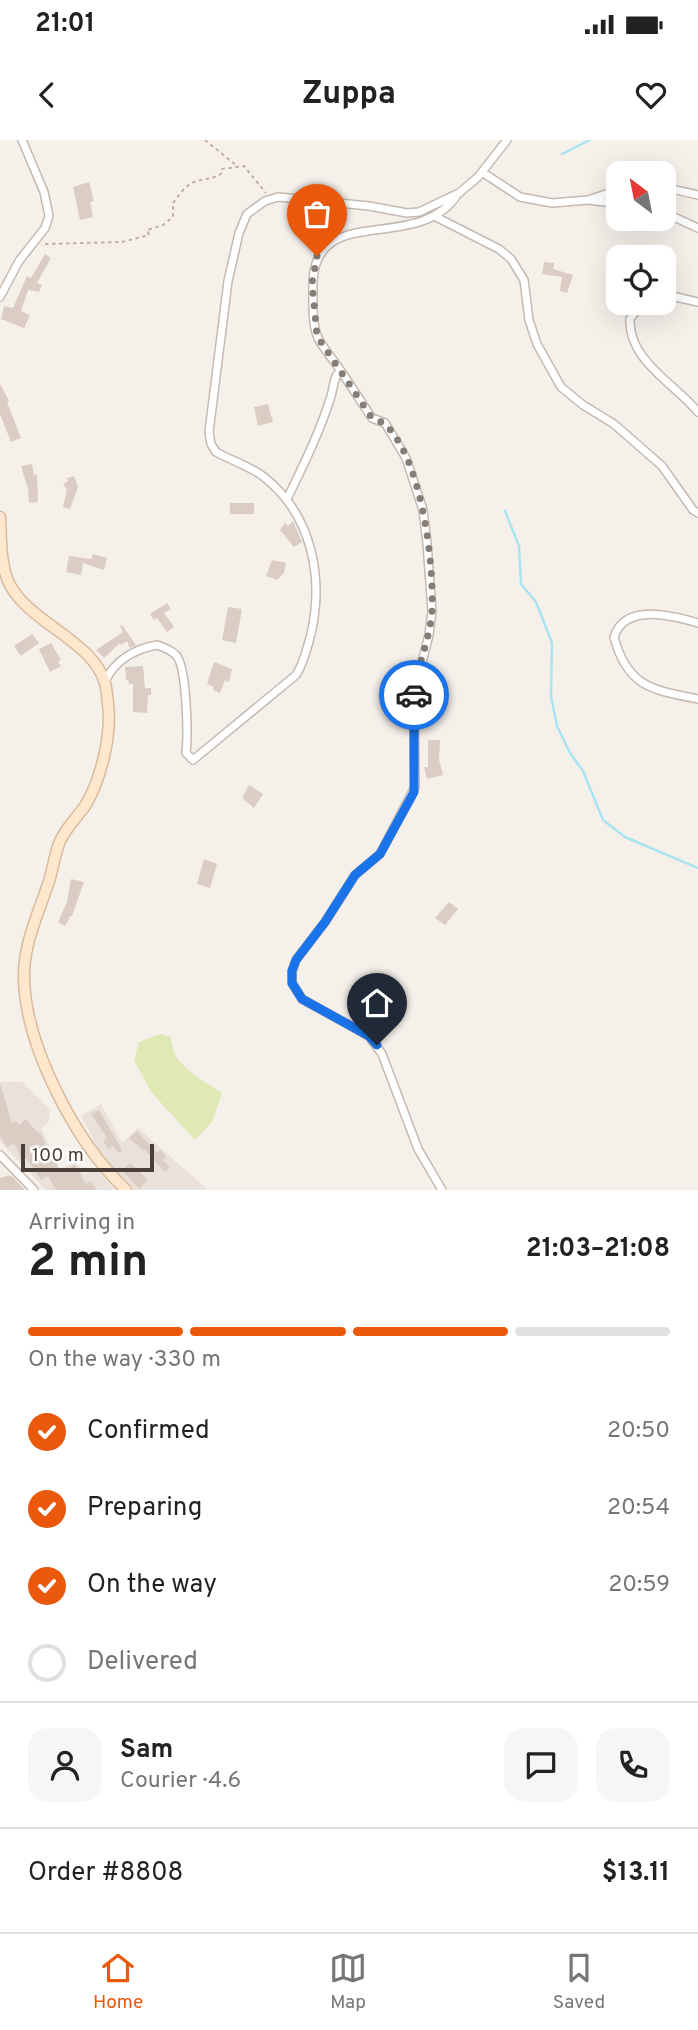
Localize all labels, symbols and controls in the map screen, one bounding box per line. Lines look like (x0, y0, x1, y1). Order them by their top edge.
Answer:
text: 21:01 (35, 8, 95, 41)
text: Zuppa (302, 75, 396, 115)
icon: back (28, 76, 66, 114)
icon: heart (632, 76, 670, 114)
north arrow (606, 161, 676, 231)
map controls (606, 161, 676, 315)
pin (287, 184, 347, 256)
icon: bag (298, 195, 336, 233)
button: locate (606, 245, 676, 315)
courier (379, 660, 449, 730)
icon: car (395, 676, 433, 714)
pin (347, 973, 407, 1045)
icon: home (358, 984, 396, 1022)
scale bar (21, 1141, 154, 1173)
text: 100 m (32, 1144, 84, 1168)
text: Arriving in (28, 1209, 135, 1238)
text: 21:03–21:08 (526, 1233, 670, 1266)
text: 2 min (28, 1234, 148, 1293)
text: On the way · 330 m (28, 1346, 221, 1375)
icon: check (28, 1413, 66, 1451)
text: Confirmed (87, 1415, 210, 1448)
text: 20:50 (607, 1417, 670, 1446)
icon: check (28, 1490, 66, 1528)
text: Preparing (87, 1492, 202, 1525)
text: 20:54 (607, 1494, 670, 1523)
icon: check (28, 1567, 66, 1605)
text: On the way (87, 1569, 217, 1602)
text: 20:59 (608, 1571, 670, 1600)
text: Delivered (87, 1646, 198, 1679)
button: person (28, 1728, 102, 1802)
button: chat (504, 1728, 578, 1802)
button: phone (596, 1728, 670, 1802)
text: Sam (120, 1734, 173, 1767)
text: Courier · 4.6 (120, 1767, 241, 1796)
text: Order #8808 (28, 1857, 183, 1890)
text: $13.11 (602, 1857, 670, 1890)
tab: Home (93, 1949, 143, 2015)
tab: Map (329, 1949, 367, 2015)
tab: Saved (553, 1949, 605, 2015)

